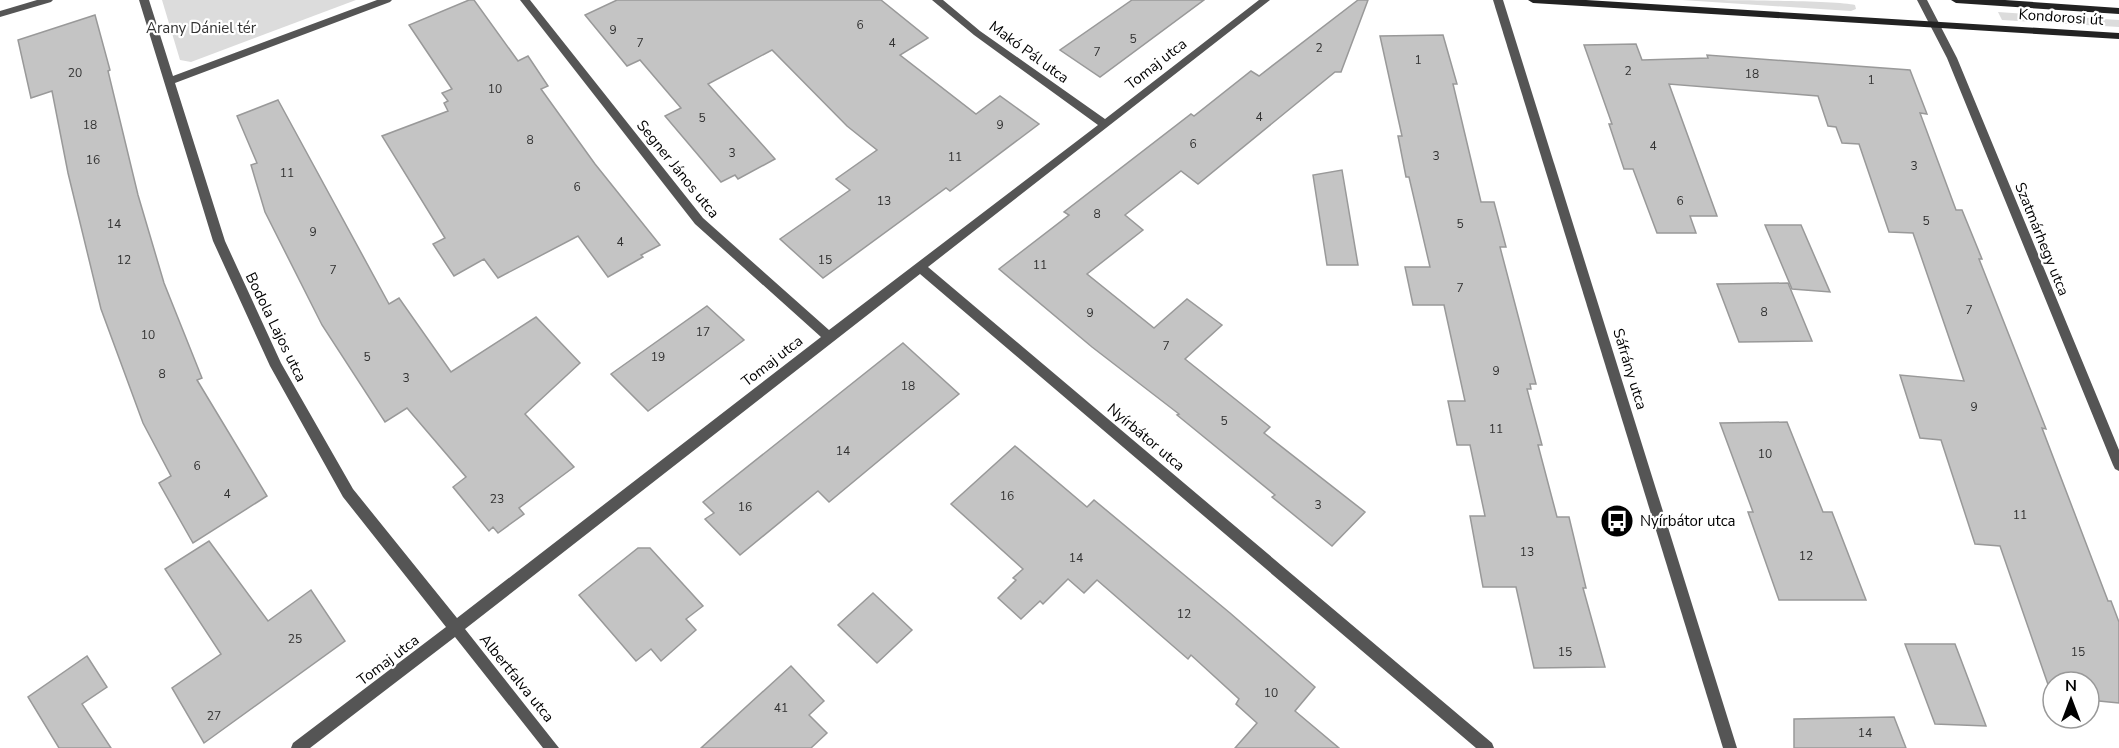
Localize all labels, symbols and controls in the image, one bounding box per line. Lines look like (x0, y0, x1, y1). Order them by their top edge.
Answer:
street label: Kondorosi út (2018, 4, 2105, 30)
street label: Makó Pál utca (985, 16, 1073, 88)
house number: 6 (856, 17, 864, 33)
park label: Arany Dániel tér (146, 18, 257, 38)
house number: 9 (609, 22, 617, 38)
house number: 5 (1129, 31, 1137, 47)
street label: Tomaj utca (1121, 34, 1191, 94)
house number: 7 (636, 35, 644, 51)
house number: 4 (888, 35, 896, 51)
house number: 2 (1315, 40, 1323, 56)
house number: 7 (1093, 44, 1101, 60)
house number: 1 (1414, 52, 1422, 68)
house number: 2 (1624, 63, 1632, 79)
house number: 20 (68, 65, 82, 81)
house number: 18 (1745, 66, 1759, 82)
house number: 1 (1867, 72, 1875, 88)
house number: 10 (488, 81, 502, 97)
house number: 4 (1255, 109, 1263, 125)
house number: 5 (698, 110, 706, 126)
street label: Segner János utca (632, 116, 724, 222)
house number: 18 (83, 117, 97, 133)
house number: 9 (996, 117, 1004, 133)
house number: 8 (526, 132, 534, 148)
house number: 6 (1189, 136, 1197, 152)
house number: 4 (1649, 138, 1657, 154)
house number: 3 (728, 145, 736, 161)
house number: 3 (1432, 148, 1440, 164)
house number: 11 (948, 149, 962, 165)
house number: 16 (86, 152, 100, 168)
house number: 3 (1910, 158, 1918, 174)
house number: 11 (280, 165, 294, 181)
house number: 6 (573, 179, 581, 195)
street label: Szatmárhegy utca (2010, 179, 2074, 299)
house number: 13 (877, 193, 891, 209)
house number: 6 (1676, 193, 1684, 209)
house number: 8 (1093, 206, 1101, 222)
house number: 5 (1922, 213, 1930, 229)
house number: 14 (107, 216, 121, 232)
house number: 5 (1456, 216, 1464, 232)
house number: 9 (309, 224, 317, 240)
house number: 4 (616, 234, 624, 250)
house number: 12 (117, 252, 131, 268)
house number: 15 (818, 252, 832, 268)
house number: 11 (1033, 257, 1047, 273)
house number: 7 (329, 262, 337, 278)
street label: Bodola Lajos utca (241, 269, 311, 385)
house number: 7 (1456, 280, 1464, 296)
house number: 7 (1965, 302, 1973, 318)
house number: 8 (1760, 304, 1768, 320)
house number: 9 (1086, 305, 1094, 321)
house number: 17 (696, 324, 710, 340)
street label: Sáfrány utca (1608, 326, 1652, 412)
house number: 10 (141, 327, 155, 343)
street label: Tomaj utca (737, 331, 807, 391)
house number: 7 (1162, 338, 1170, 354)
house number: 5 (363, 349, 371, 365)
house number: 19 (651, 349, 665, 365)
house number: 9 (1492, 363, 1500, 379)
house number: 8 (158, 366, 166, 382)
house number: 3 (402, 370, 410, 386)
house number: 18 (901, 378, 915, 394)
street label: Nyírbátor utca (1103, 399, 1189, 475)
house number: 9 (1970, 399, 1978, 415)
house number: 5 (1220, 413, 1228, 429)
house number: 11 (1489, 421, 1503, 437)
house number: 14 (836, 443, 850, 459)
house number: 10 (1758, 446, 1772, 462)
house number: 6 (193, 458, 201, 474)
house number: 4 (223, 486, 231, 502)
house number: 16 (1000, 488, 1014, 504)
house number: 23 (490, 491, 504, 507)
house number: 3 (1314, 497, 1322, 513)
house number: 16 (738, 499, 752, 515)
bus stop icon: Nyírbátor utca (1599, 503, 1635, 539)
house number: 11 (2013, 507, 2027, 523)
place label: Nyírbátor utca (1640, 511, 1736, 531)
house number: 13 (1520, 544, 1534, 560)
house number: 12 (1799, 548, 1813, 564)
house number: 14 (1069, 550, 1083, 566)
house number: 12 (1177, 606, 1191, 622)
street label: Tomaj utca (353, 630, 423, 690)
street label: Albertfalva utca (475, 630, 559, 726)
house number: 25 (288, 631, 302, 647)
house number: 15 (1558, 644, 1572, 660)
house number: 15 (2071, 644, 2085, 660)
north arrow (2041, 670, 2101, 730)
text: N (2065, 675, 2077, 697)
house number: 10 (1264, 685, 1278, 701)
house number: 41 (774, 700, 788, 716)
house number: 27 (207, 708, 221, 724)
house number: 14 (1858, 725, 1872, 741)

